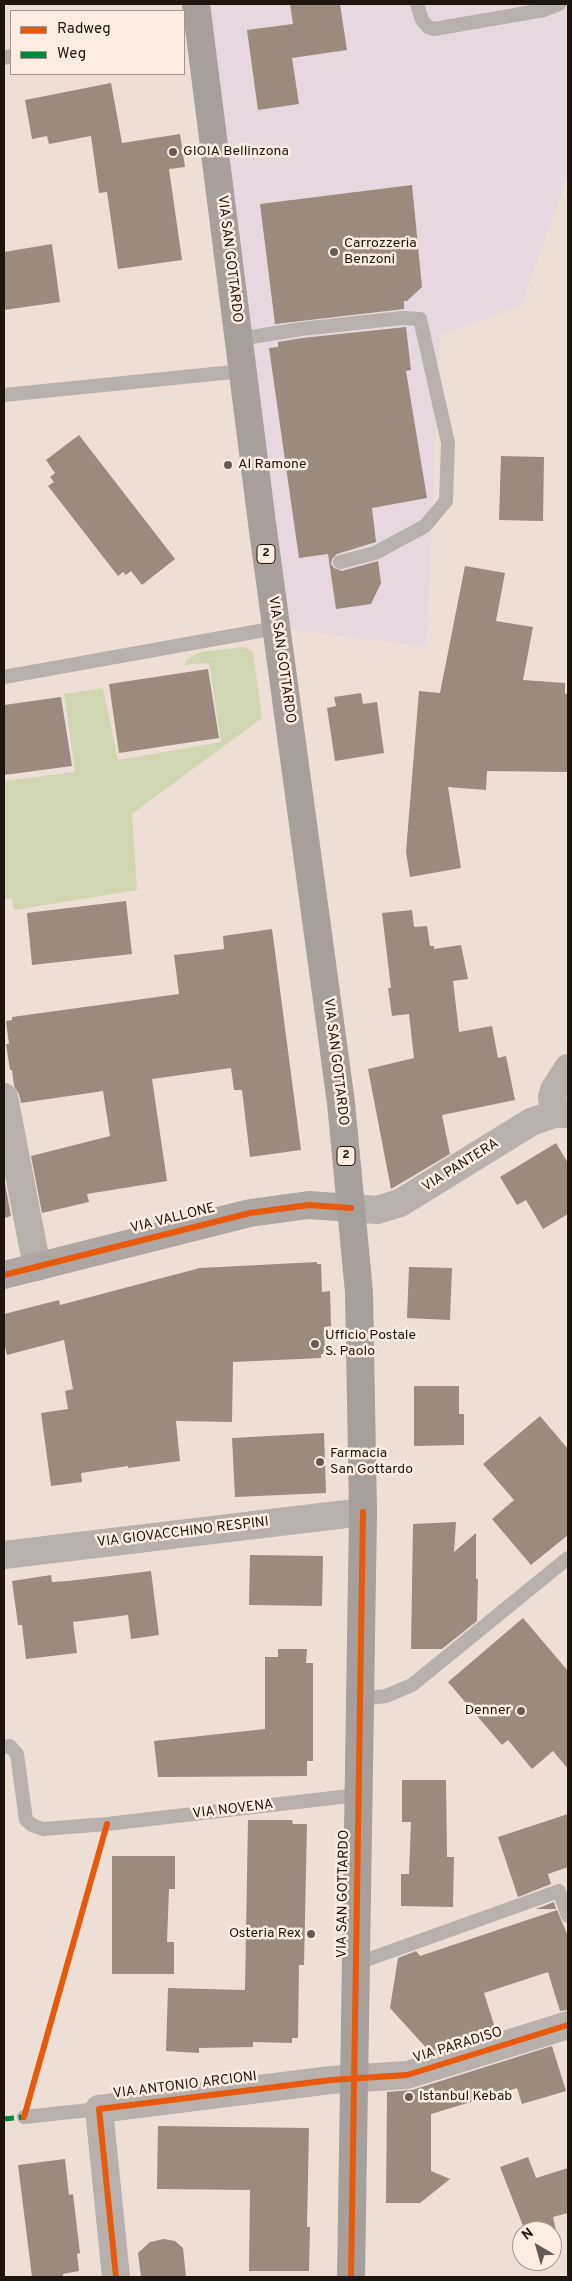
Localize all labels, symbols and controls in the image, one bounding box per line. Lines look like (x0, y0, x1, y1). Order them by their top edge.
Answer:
legend (10, 10, 185, 75)
text: Radweg (57, 20, 111, 39)
text: Weg (57, 45, 86, 64)
place label: GIOIA Bellinzona (183, 144, 289, 160)
marker: GIOIA Bellinzona (167, 146, 179, 158)
street label: VIA SAN GOTTARDO (213, 194, 245, 324)
place label: Carrozzeria Benzoni (344, 236, 417, 268)
marker: Carrozzeria Benzoni (328, 246, 340, 258)
place label: Al Ramone (238, 457, 307, 473)
marker: Al Ramone (222, 459, 234, 471)
road number: 2 (257, 544, 275, 564)
street label: VIA SAN GOTTARDO (264, 595, 298, 725)
street label: VIA SAN GOTTARDO (319, 997, 351, 1127)
street label: VIA PANTERA (420, 1136, 502, 1196)
road number: 2 (337, 1146, 355, 1166)
street label: VIA VALLONE (129, 1200, 217, 1238)
place label: Ufficio Postale S. Paolo (325, 1328, 416, 1360)
marker: Ufficio Postale S. Paolo (309, 1338, 321, 1350)
place label: Farmacia San Gottardo (330, 1446, 413, 1478)
marker: Farmacia San Gottardo (314, 1456, 326, 1468)
street label: VIA GIOVACCHINO RESPINI (96, 1514, 270, 1552)
place label: Denner (465, 1703, 511, 1719)
marker: Denner (515, 1705, 527, 1717)
street label: VIA NOVENA (192, 1797, 274, 1823)
street label: VIA SAN GOTTARDO (334, 1830, 354, 1958)
place label: Osteria Rex (229, 1926, 301, 1942)
marker: Osteria Rex (305, 1928, 317, 1940)
street label: VIA PARADISO (411, 2024, 505, 2068)
street label: VIA ANTONIO ARCIONI (112, 2069, 258, 2103)
place label: Istanbul Kebab (419, 2089, 512, 2105)
marker: Istanbul Kebab (403, 2091, 415, 2103)
north arrow (512, 2221, 562, 2271)
text: N (519, 2225, 537, 2244)

